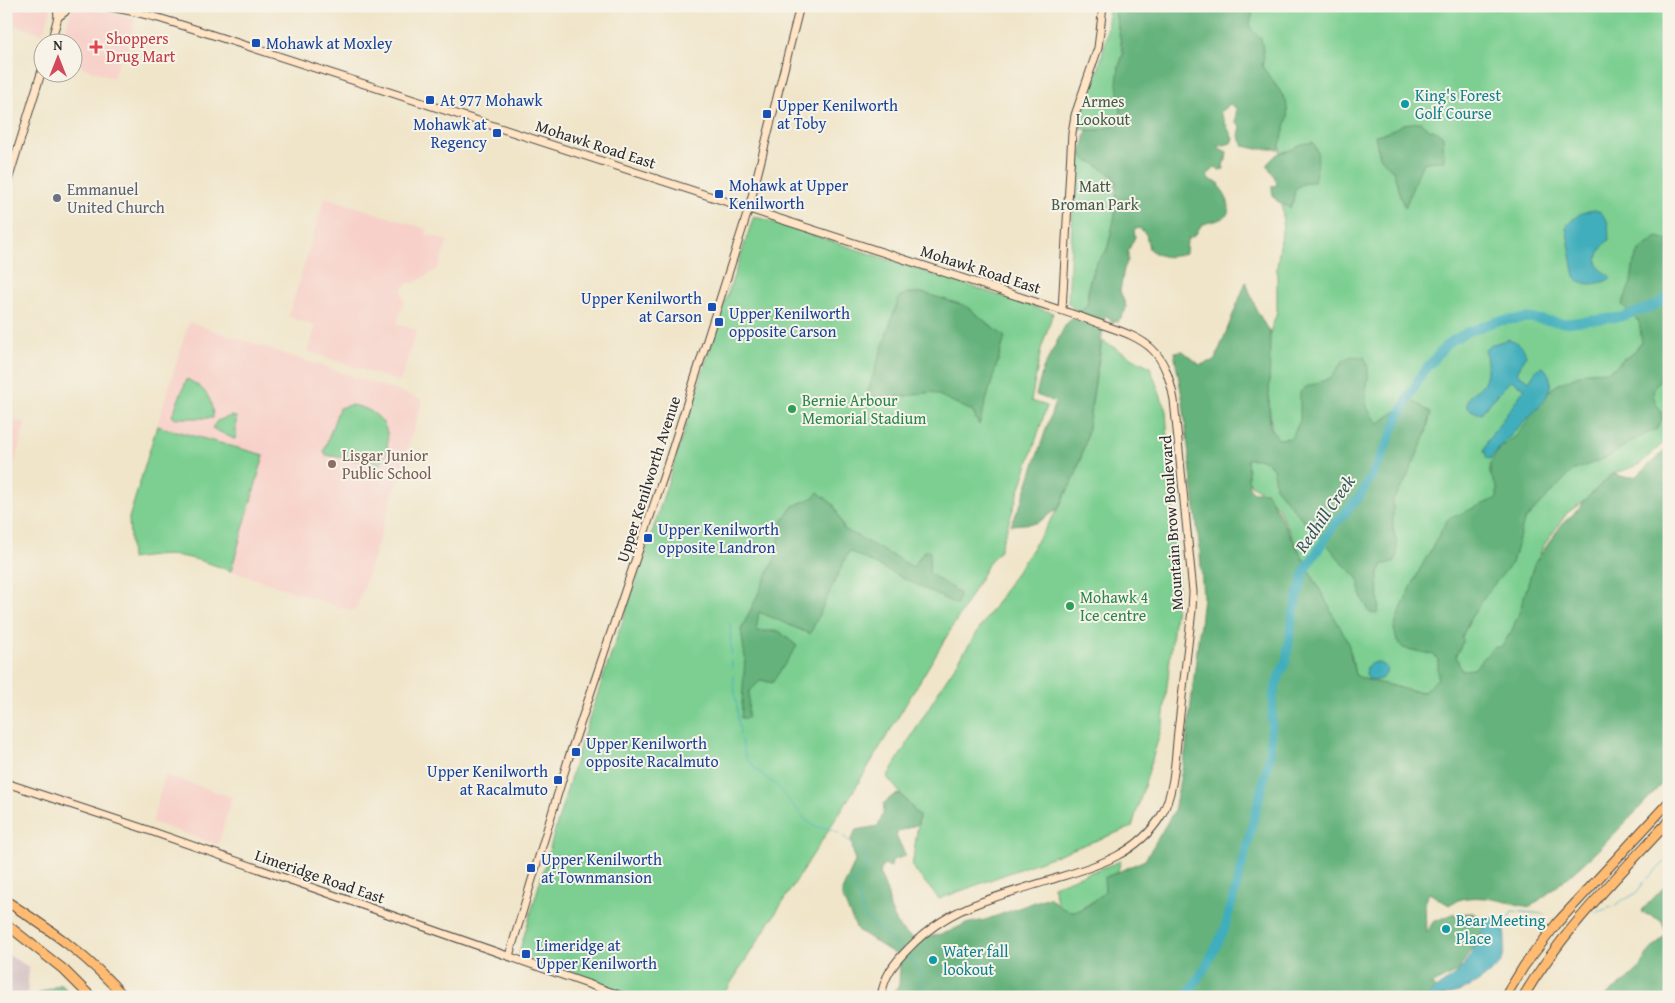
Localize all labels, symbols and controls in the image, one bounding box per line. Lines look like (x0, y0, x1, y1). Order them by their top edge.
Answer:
place label: Shoppers Drug Mart (106, 26, 176, 68)
place label: Mohawk at Moxley (266, 31, 392, 55)
north arrow (32, 32, 82, 82)
text: N (53, 35, 63, 55)
marker: Mohawk at Moxley (250, 37, 262, 49)
marker: Shoppers Drug Mart (90, 41, 102, 53)
place label: King's Forest Golf Course (1415, 83, 1501, 125)
place label: At 977 Mohawk (440, 88, 543, 112)
park label: Armes Lookout (1076, 89, 1131, 131)
place label: Upper Kenilworth at Toby (777, 93, 898, 135)
marker: At 977 Mohawk (424, 94, 436, 106)
marker: King's Forest Golf Course (1399, 98, 1411, 110)
marker: Upper Kenilworth at Toby (761, 108, 773, 120)
place label: Mohawk at Regency (413, 112, 487, 154)
street label: Mohawk Road East (533, 113, 660, 175)
marker: Mohawk at Regency (491, 127, 503, 139)
place label: Mohawk at Upper Kenilworth (729, 173, 849, 215)
park label: Matt Broman Park (1051, 174, 1140, 216)
place label: Emmanuel United Church (67, 177, 165, 219)
marker: Mohawk at Upper Kenilworth (713, 188, 725, 200)
marker: Emmanuel United Church (51, 192, 63, 204)
street label: Mohawk Road East (918, 238, 1045, 300)
place label: Upper Kenilworth at Carson (581, 286, 702, 328)
marker: Upper Kenilworth at Carson (706, 301, 718, 313)
place label: Upper Kenilworth opposite Carson (729, 301, 850, 343)
marker: Upper Kenilworth opposite Carson (713, 316, 725, 328)
place label: Bernie Arbour Memorial Stadium (802, 388, 926, 430)
street label: Upper Kenilworth Avenue (610, 393, 686, 565)
marker: Bernie Arbour Memorial Stadium (786, 403, 798, 415)
street label: Mountain Brow Boulevard (1153, 434, 1189, 611)
place label: Lisgar Junior Public School (342, 443, 432, 485)
marker: Lisgar Junior Public School (326, 458, 338, 470)
water label: Redhill Creek (1287, 469, 1362, 559)
place label: Upper Kenilworth opposite Landron (658, 517, 779, 559)
marker: Upper Kenilworth opposite Landron (642, 532, 654, 544)
place label: Mohawk 4 Ice centre (1080, 585, 1149, 627)
marker: Mohawk 4 Ice centre (1064, 600, 1076, 612)
place label: Upper Kenilworth opposite Racalmuto (586, 731, 719, 773)
marker: Upper Kenilworth opposite Racalmuto (570, 746, 582, 758)
place label: Upper Kenilworth at Racalmuto (427, 759, 548, 801)
marker: Upper Kenilworth at Racalmuto (552, 774, 564, 786)
street label: Limeridge Road East (252, 842, 389, 910)
place label: Upper Kenilworth at Townmansion (541, 847, 662, 889)
marker: Upper Kenilworth at Townmansion (525, 862, 537, 874)
place label: Bear Meeting Place (1456, 908, 1546, 950)
marker: Bear Meeting Place (1440, 923, 1452, 935)
place label: Limeridge at Upper Kenilworth (536, 933, 657, 975)
place label: Water fall lookout (943, 939, 1009, 981)
marker: Limeridge at Upper Kenilworth (520, 948, 532, 960)
marker: Water fall lookout (927, 954, 939, 966)

